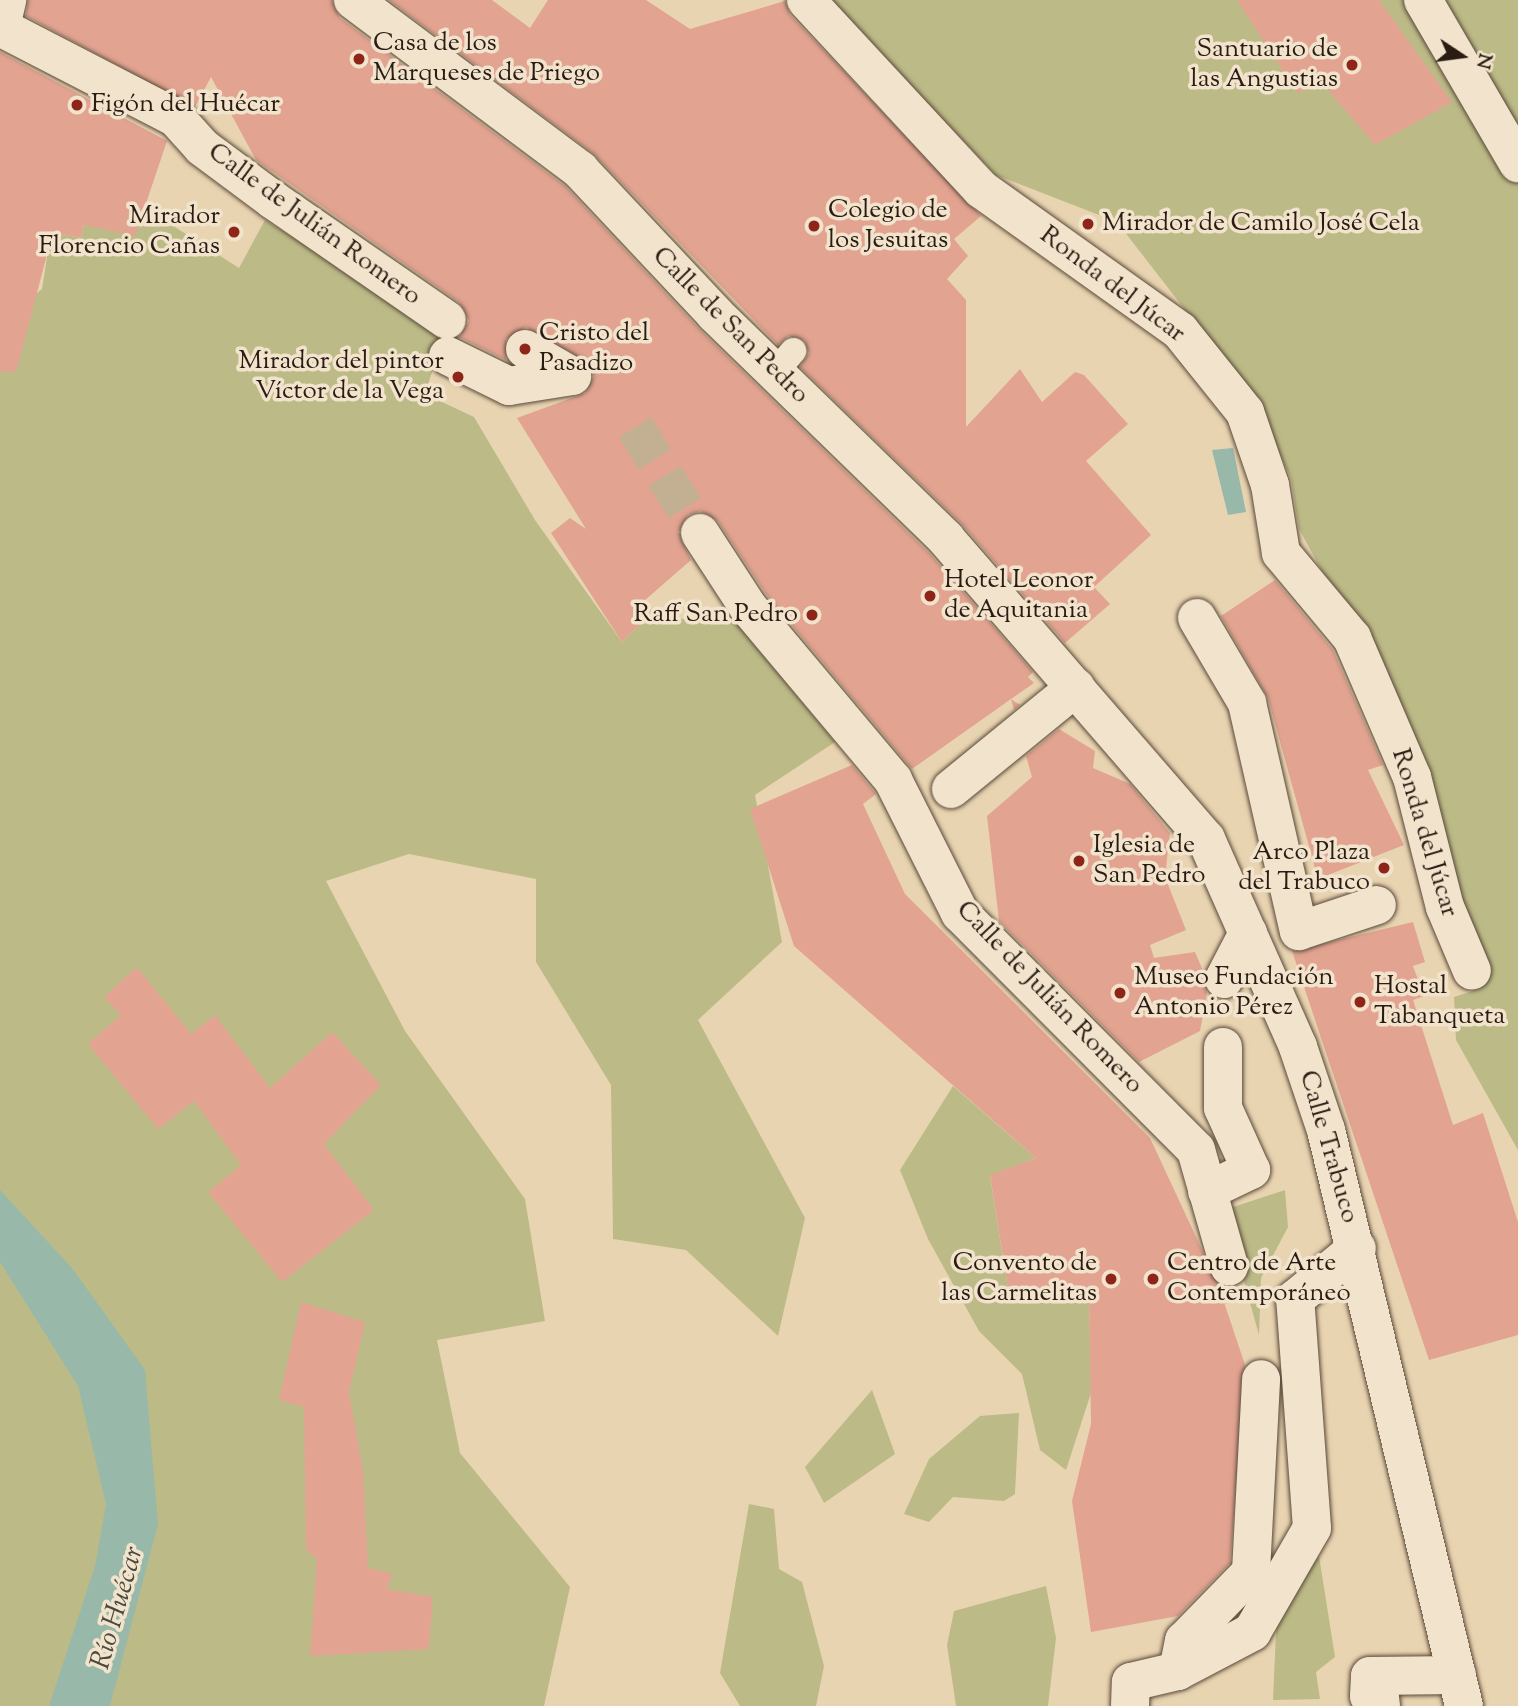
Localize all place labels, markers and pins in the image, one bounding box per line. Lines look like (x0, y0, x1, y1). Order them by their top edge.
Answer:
place label: Casa de los Marqueses de Priego (373, 28, 600, 90)
place label: Santuario de las Angustias (1190, 34, 1338, 96)
marker: Casa de los Marqueses de Priego (351, 51, 367, 67)
marker: Santuario de las Angustias (1344, 57, 1360, 73)
place label: Figón del Huécar (91, 89, 280, 121)
marker: Figón del Huécar (69, 97, 85, 113)
place label: Colegio de los Jesuitas (828, 195, 948, 256)
place label: Mirador Florencio Cañas (38, 201, 220, 262)
place label: Mirador de Camilo José Cela (1102, 208, 1420, 240)
marker: Mirador de Camilo José Cela (1080, 216, 1096, 232)
marker: Colegio de los Jesuitas (806, 218, 822, 234)
marker: Mirador Florencio Cañas (226, 224, 242, 240)
place label: Cristo del Pasadizo (539, 318, 649, 380)
marker: Cristo del Pasadizo (517, 341, 533, 357)
place label: Mirador del pintor Víctor de la Vega (239, 346, 444, 408)
marker: Mirador del pintor Víctor de la Vega (450, 369, 466, 385)
place label: Hotel Leonor de Aquitania (944, 565, 1093, 626)
marker: Hotel Leonor de Aquitania (922, 588, 938, 604)
place label: Raff San Pedro (634, 599, 798, 631)
marker: Raff San Pedro (804, 607, 820, 623)
place label: Iglesia de San Pedro (1093, 830, 1205, 892)
place label: Arco Plaza del Trabuco (1238, 837, 1370, 898)
marker: Iglesia de San Pedro (1071, 853, 1087, 869)
marker: Arco Plaza del Trabuco (1376, 860, 1392, 876)
place label: Museo Fundación Antonio Pérez (1134, 962, 1334, 1024)
place label: Hostal Tabanqueta (1374, 971, 1505, 1032)
marker: Museo Fundación Antonio Pérez (1112, 985, 1128, 1001)
marker: Hostal Tabanqueta (1352, 994, 1368, 1010)
place label: Convento de las Carmelitas (941, 1248, 1097, 1310)
place label: Centro de Arte Contemporáneo (1167, 1248, 1351, 1310)
marker: Convento de las Carmelitas (1103, 1271, 1119, 1287)
marker: Centro de Arte Contemporáneo (1145, 1271, 1161, 1287)

